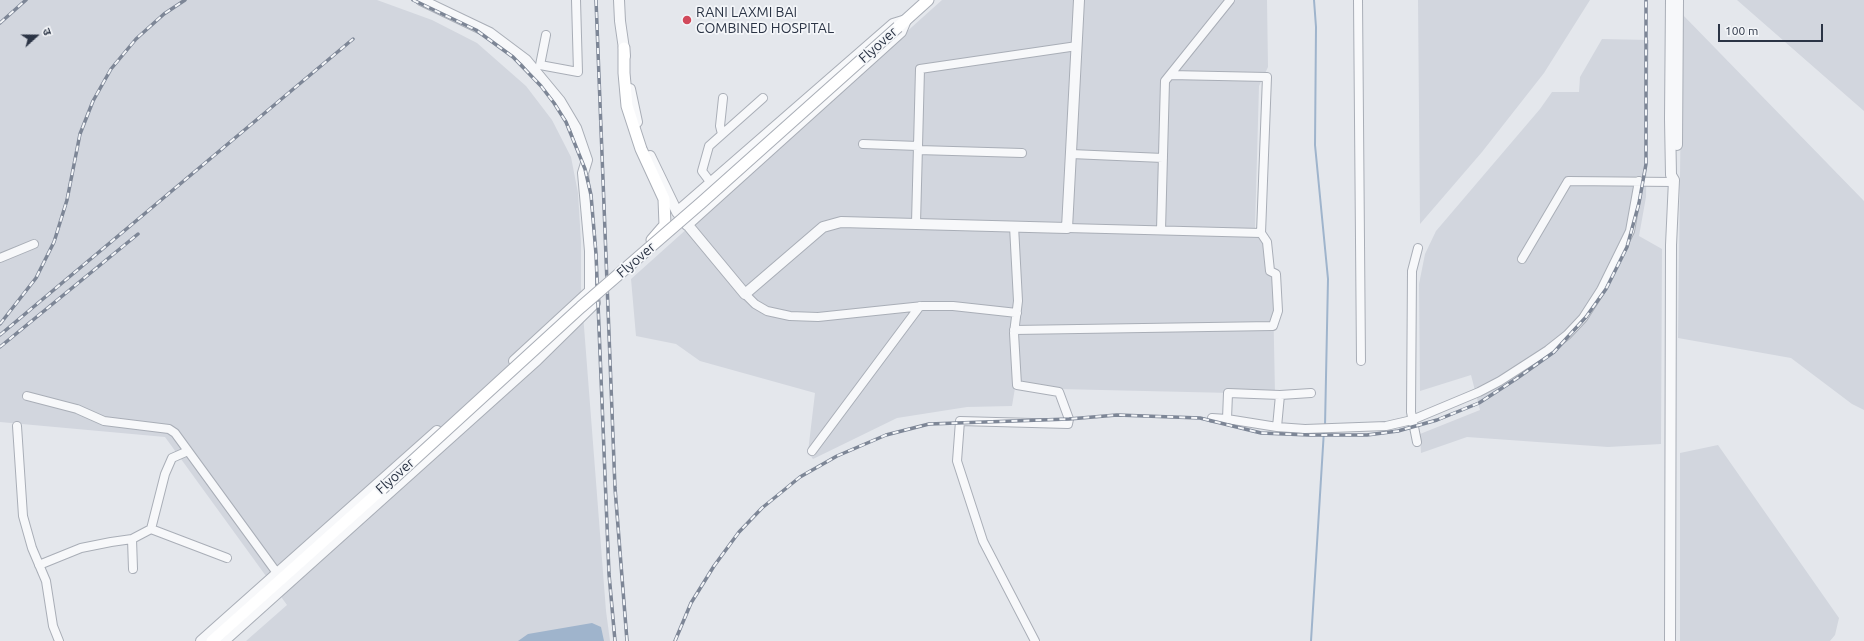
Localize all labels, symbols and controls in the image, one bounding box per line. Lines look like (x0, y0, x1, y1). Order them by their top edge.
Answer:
place label: RANI LAXMI BAI COMBINED HOSPITAL (696, 4, 834, 36)
marker: RANI LAXMI BAI COMBINED HOSPITAL (681, 14, 693, 26)
north arrow (16, 16, 56, 56)
scale bar (1720, 16, 1825, 42)
street label: Flyover (855, 23, 901, 67)
text: 100 m (1725, 24, 1758, 37)
text: उ (40, 27, 54, 37)
street label: Flyover (613, 239, 659, 281)
street label: Flyover (372, 454, 418, 498)

